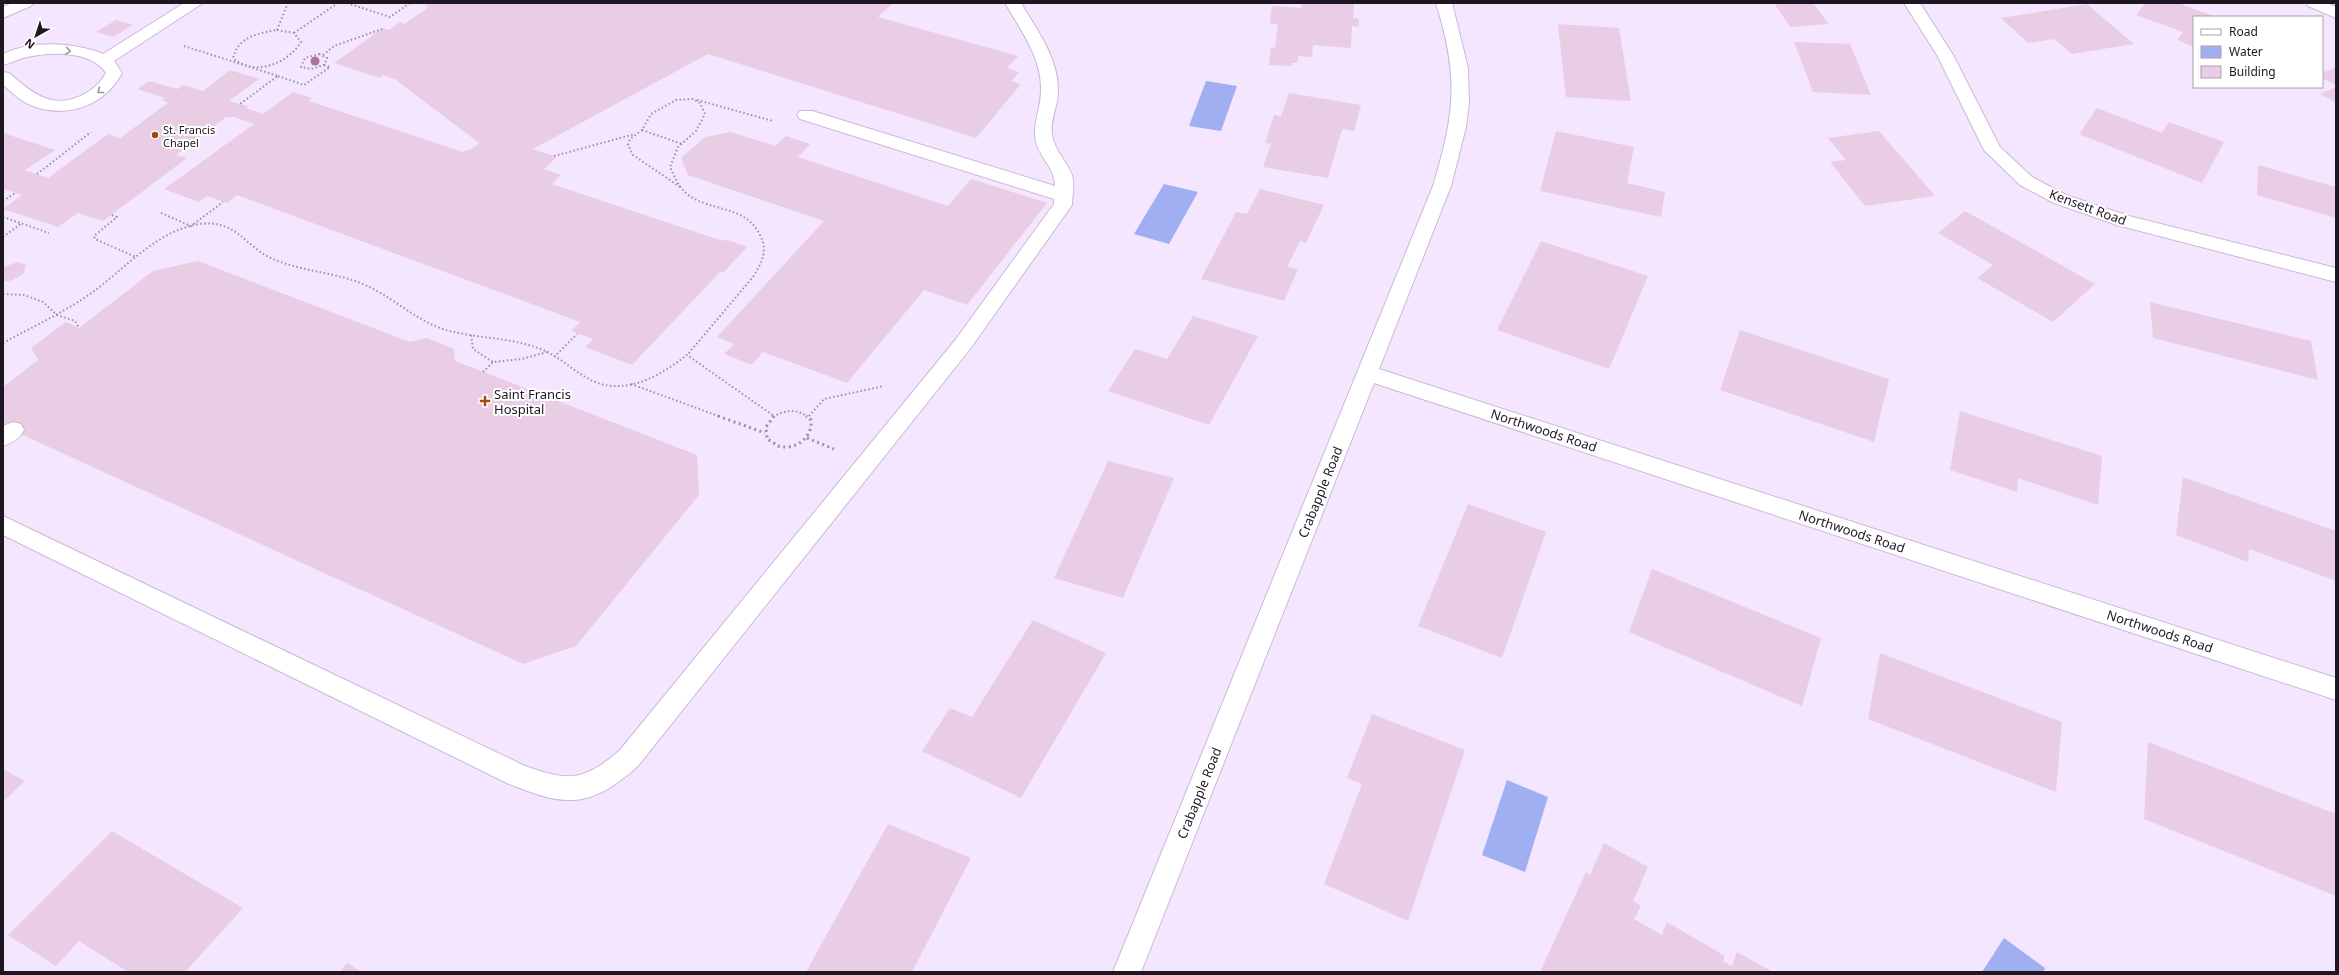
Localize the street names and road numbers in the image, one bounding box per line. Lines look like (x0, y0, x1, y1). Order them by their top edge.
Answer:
street label: Kensett Road (2047, 185, 2129, 229)
street label: Northwoods Road (1489, 404, 1599, 456)
street label: Crabapple Road (1293, 444, 1347, 540)
street label: Northwoods Road (1797, 505, 1907, 557)
street label: Northwoods Road (2105, 605, 2215, 657)
street label: Crabapple Road (1172, 745, 1226, 841)

